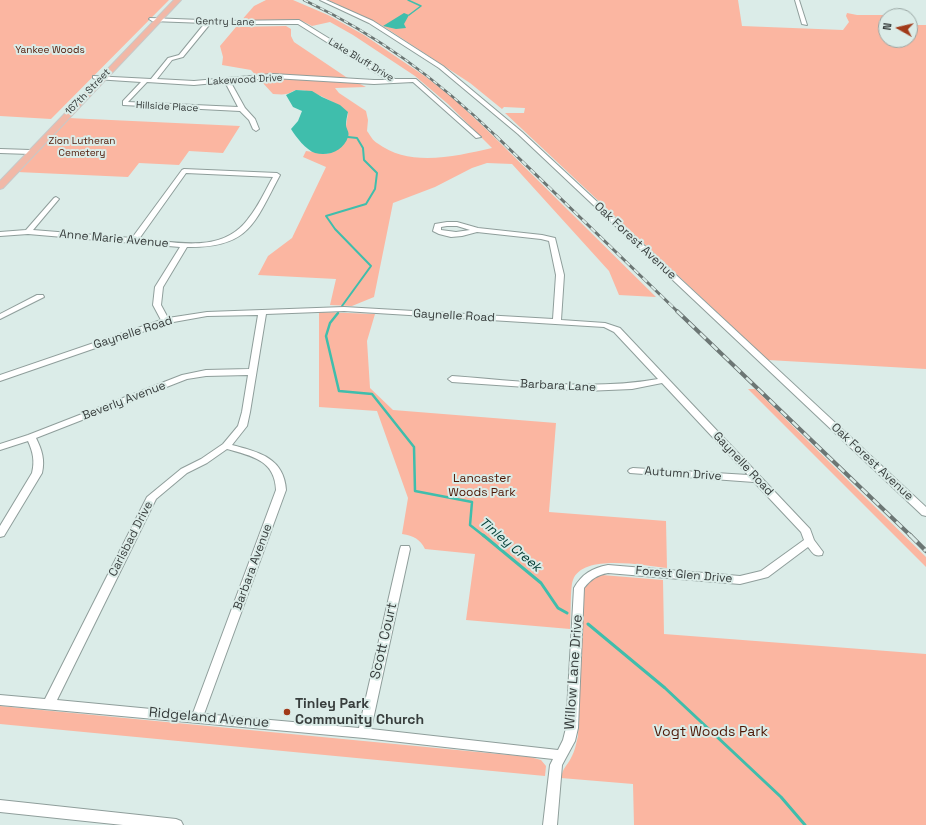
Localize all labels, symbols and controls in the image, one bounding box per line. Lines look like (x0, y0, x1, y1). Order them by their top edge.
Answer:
north arrow (878, 8, 918, 48)
street label: Gentry Lane (195, 15, 255, 29)
text: N (880, 22, 895, 31)
street label: Lake Bluff Drive (326, 36, 396, 84)
park label: Yankee Woods (15, 44, 85, 56)
street label: 167th Street (63, 66, 113, 118)
street label: Lakewood Drive (207, 72, 283, 88)
street label: Hillside Place (135, 99, 199, 115)
park label: Zion Lutheran Cemetery (49, 135, 115, 158)
street label: Oak Forest Avenue (591, 199, 679, 283)
street label: Anne Marie Avenue (59, 227, 169, 251)
street label: Gaynelle Road (413, 307, 495, 325)
street label: Gaynelle Road (92, 313, 174, 353)
street label: Barbara Lane (520, 377, 596, 395)
street label: Beverly Avenue (80, 378, 168, 424)
street label: Oak Forest Avenue (828, 420, 916, 504)
street label: Gaynelle Road (710, 429, 776, 499)
street label: Autumn Drive (644, 464, 722, 484)
park label: Lancaster Woods Park (448, 472, 516, 500)
street label: Carlsbad Drive (106, 499, 156, 579)
water label: Tinley Creek (476, 515, 544, 575)
street label: Barbara Avenue (231, 522, 275, 612)
street label: Forest Glen Drive (635, 564, 733, 586)
street label: Scott Court (367, 601, 401, 681)
street label: Willow Lane Drive (562, 614, 586, 730)
place label: Tinley Park Community Church (295, 696, 424, 728)
street label: Ridgeland Avenue (148, 704, 270, 732)
marker: Tinley Park Community Church (282, 707, 292, 717)
park label: Vogt Woods Park (654, 724, 768, 740)

